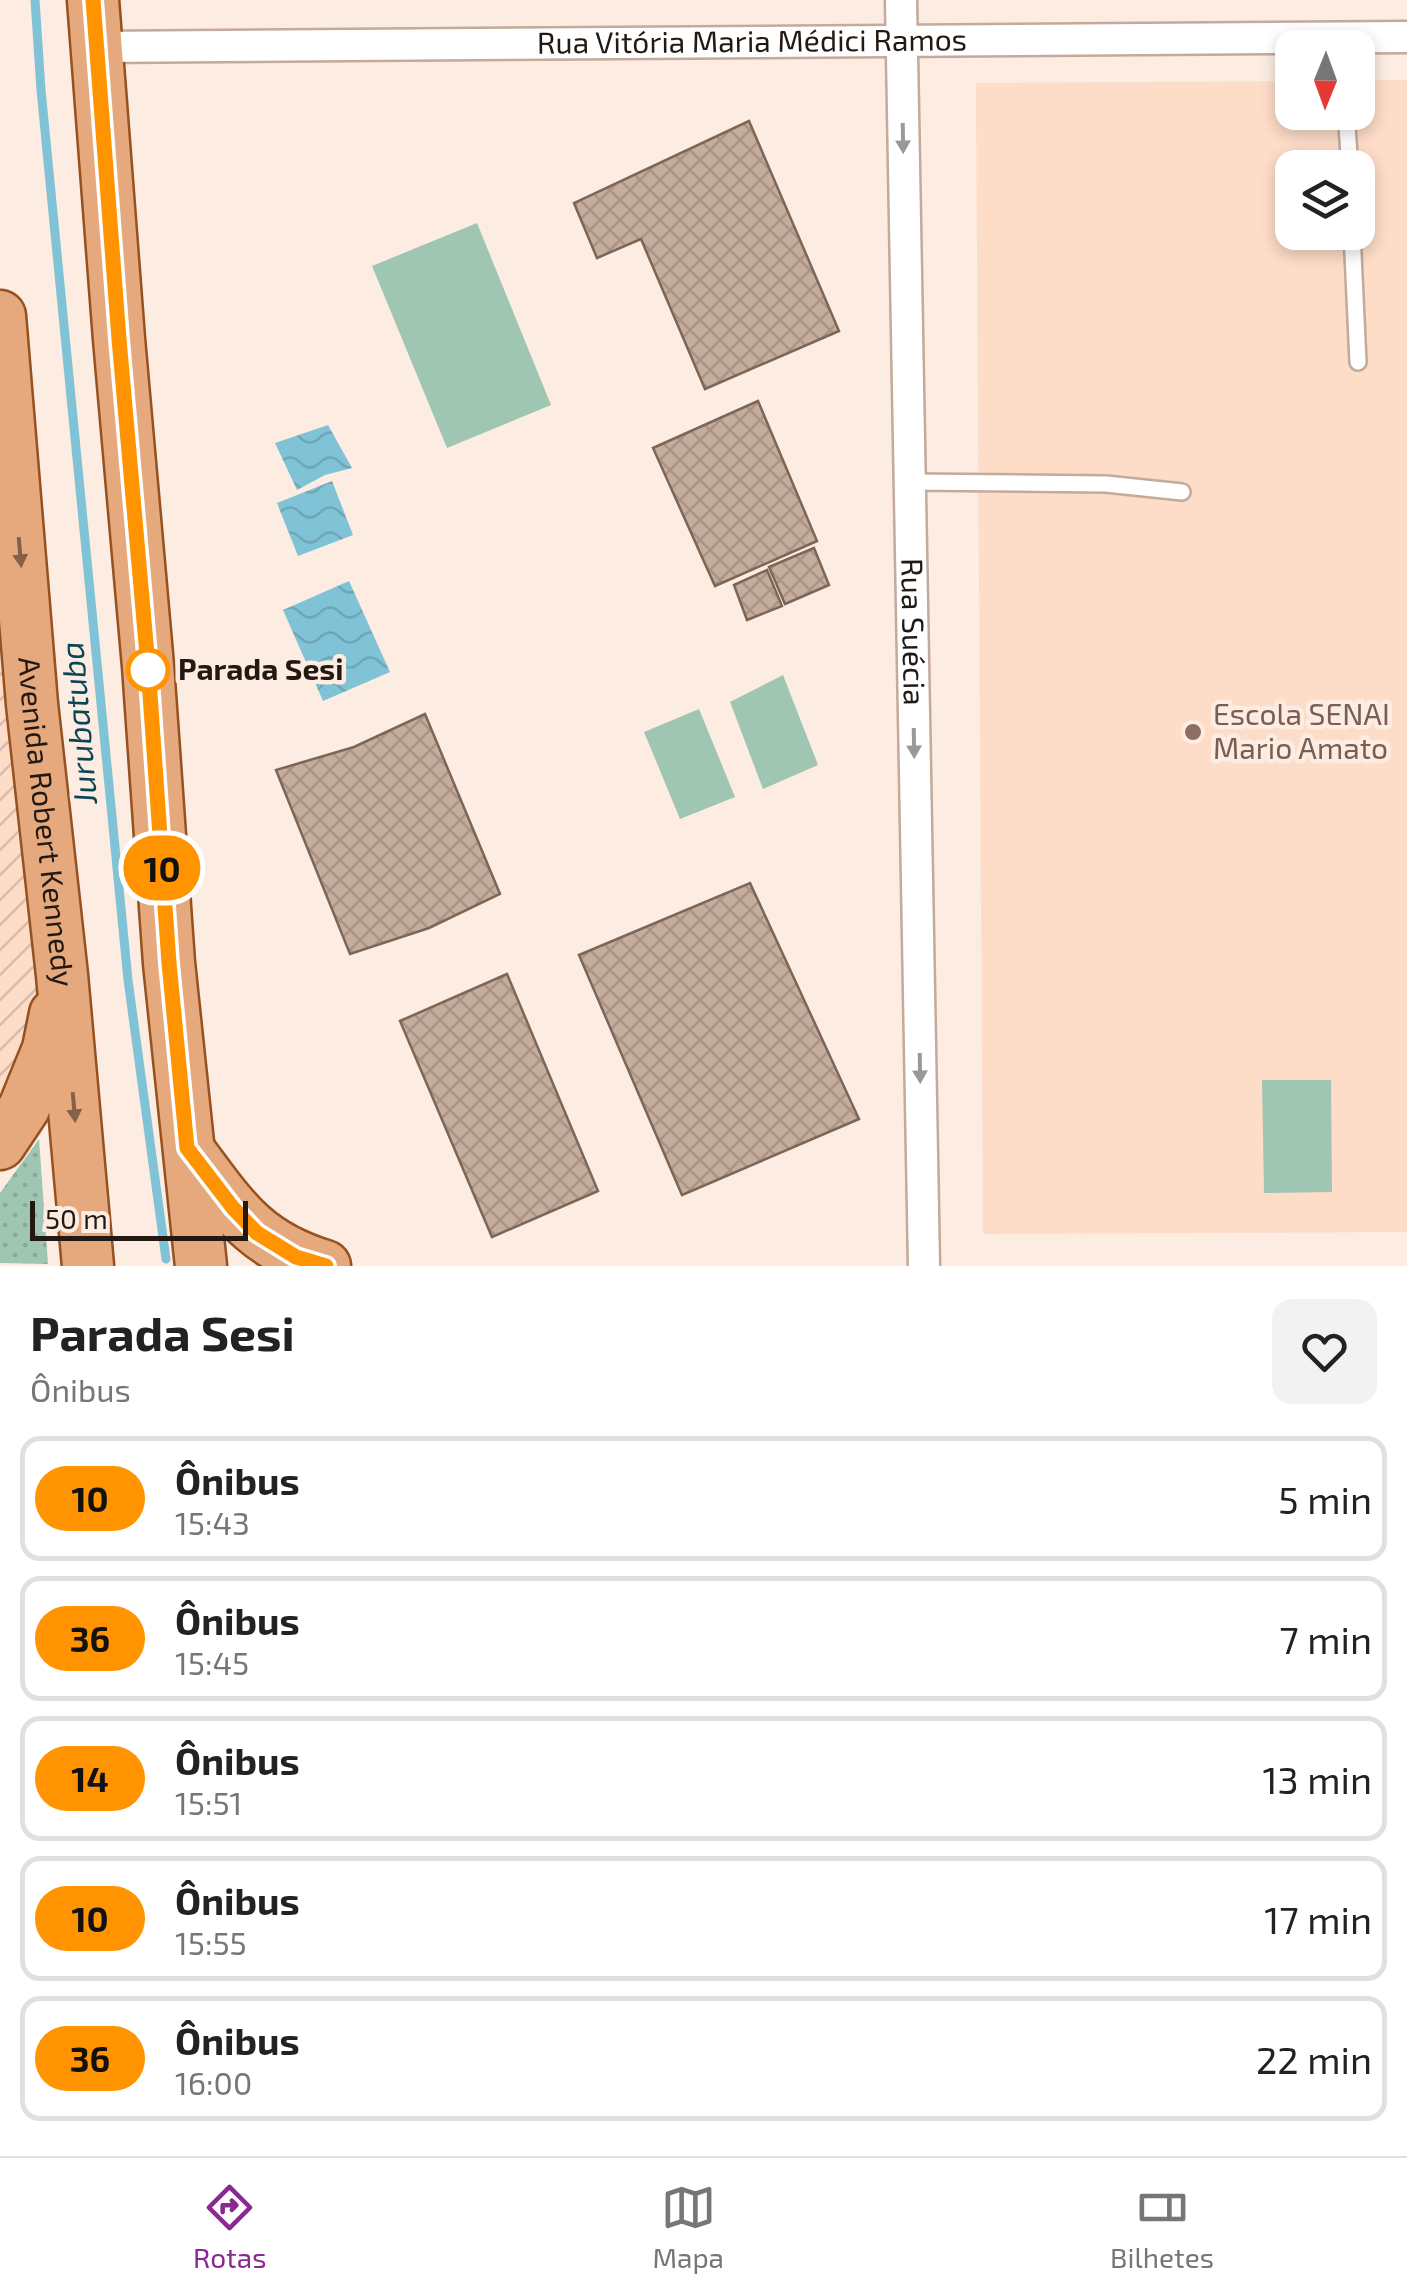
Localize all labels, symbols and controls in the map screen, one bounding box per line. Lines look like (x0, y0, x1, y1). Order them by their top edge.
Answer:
street label: Rua Vitória Maria Médici Ramos (537, 20, 967, 60)
north arrow (1275, 30, 1375, 130)
map controls (1275, 30, 1375, 250)
one-way arrow (895, 123, 911, 155)
button: layers (1275, 150, 1375, 250)
one-way arrow (12, 537, 28, 569)
street label: Rua Suécia (895, 558, 934, 706)
water label: Jurubatuba (51, 640, 103, 807)
marker: Parada Sesi (127, 649, 169, 691)
place label: Parada Sesi (178, 650, 344, 686)
street label: Avenida Robert Kennedy (12, 655, 83, 988)
place label: Escola SENAI Mario Amato (1213, 695, 1390, 765)
marker: Escola SENAI Mario Amato (1182, 721, 1204, 743)
one-way arrow (906, 728, 922, 760)
line badge: 10 (117, 836, 207, 900)
text: 10 (143, 847, 181, 889)
one-way arrow (912, 1053, 928, 1085)
one-way arrow (66, 1092, 82, 1123)
scale bar (30, 1196, 248, 1240)
text: 50 m (45, 1201, 108, 1235)
button: heart (1272, 1299, 1377, 1404)
text: Parada Sesi (30, 1303, 295, 1361)
text: Ônibus (30, 1370, 131, 1408)
text: Ônibus (175, 1457, 300, 1503)
text: 5 min (1278, 1476, 1372, 1522)
text: 10 (71, 1477, 109, 1519)
text: 15:43 (175, 1503, 250, 1541)
text: Ônibus (175, 1597, 300, 1643)
text: 7 min (1279, 1616, 1372, 1662)
text: 36 (70, 1617, 110, 1659)
text: 15:45 (175, 1643, 249, 1681)
text: Ônibus (175, 1737, 300, 1783)
text: 13 min (1262, 1756, 1372, 1802)
text: 14 (71, 1757, 109, 1799)
text: 15:51 (175, 1783, 242, 1821)
text: Ônibus (175, 1877, 300, 1923)
text: 17 min (1264, 1896, 1372, 1942)
text: 10 (71, 1897, 109, 1939)
text: 15:55 (175, 1923, 247, 1961)
text: Ônibus (175, 2017, 300, 2063)
text: 22 min (1256, 2036, 1372, 2082)
text: 36 (70, 2037, 110, 2079)
text: 16:00 (175, 2063, 252, 2101)
tab: Rotas (193, 2180, 266, 2274)
tab: Mapa (652, 2180, 724, 2274)
tab: Bilhetes (1110, 2180, 1214, 2274)

